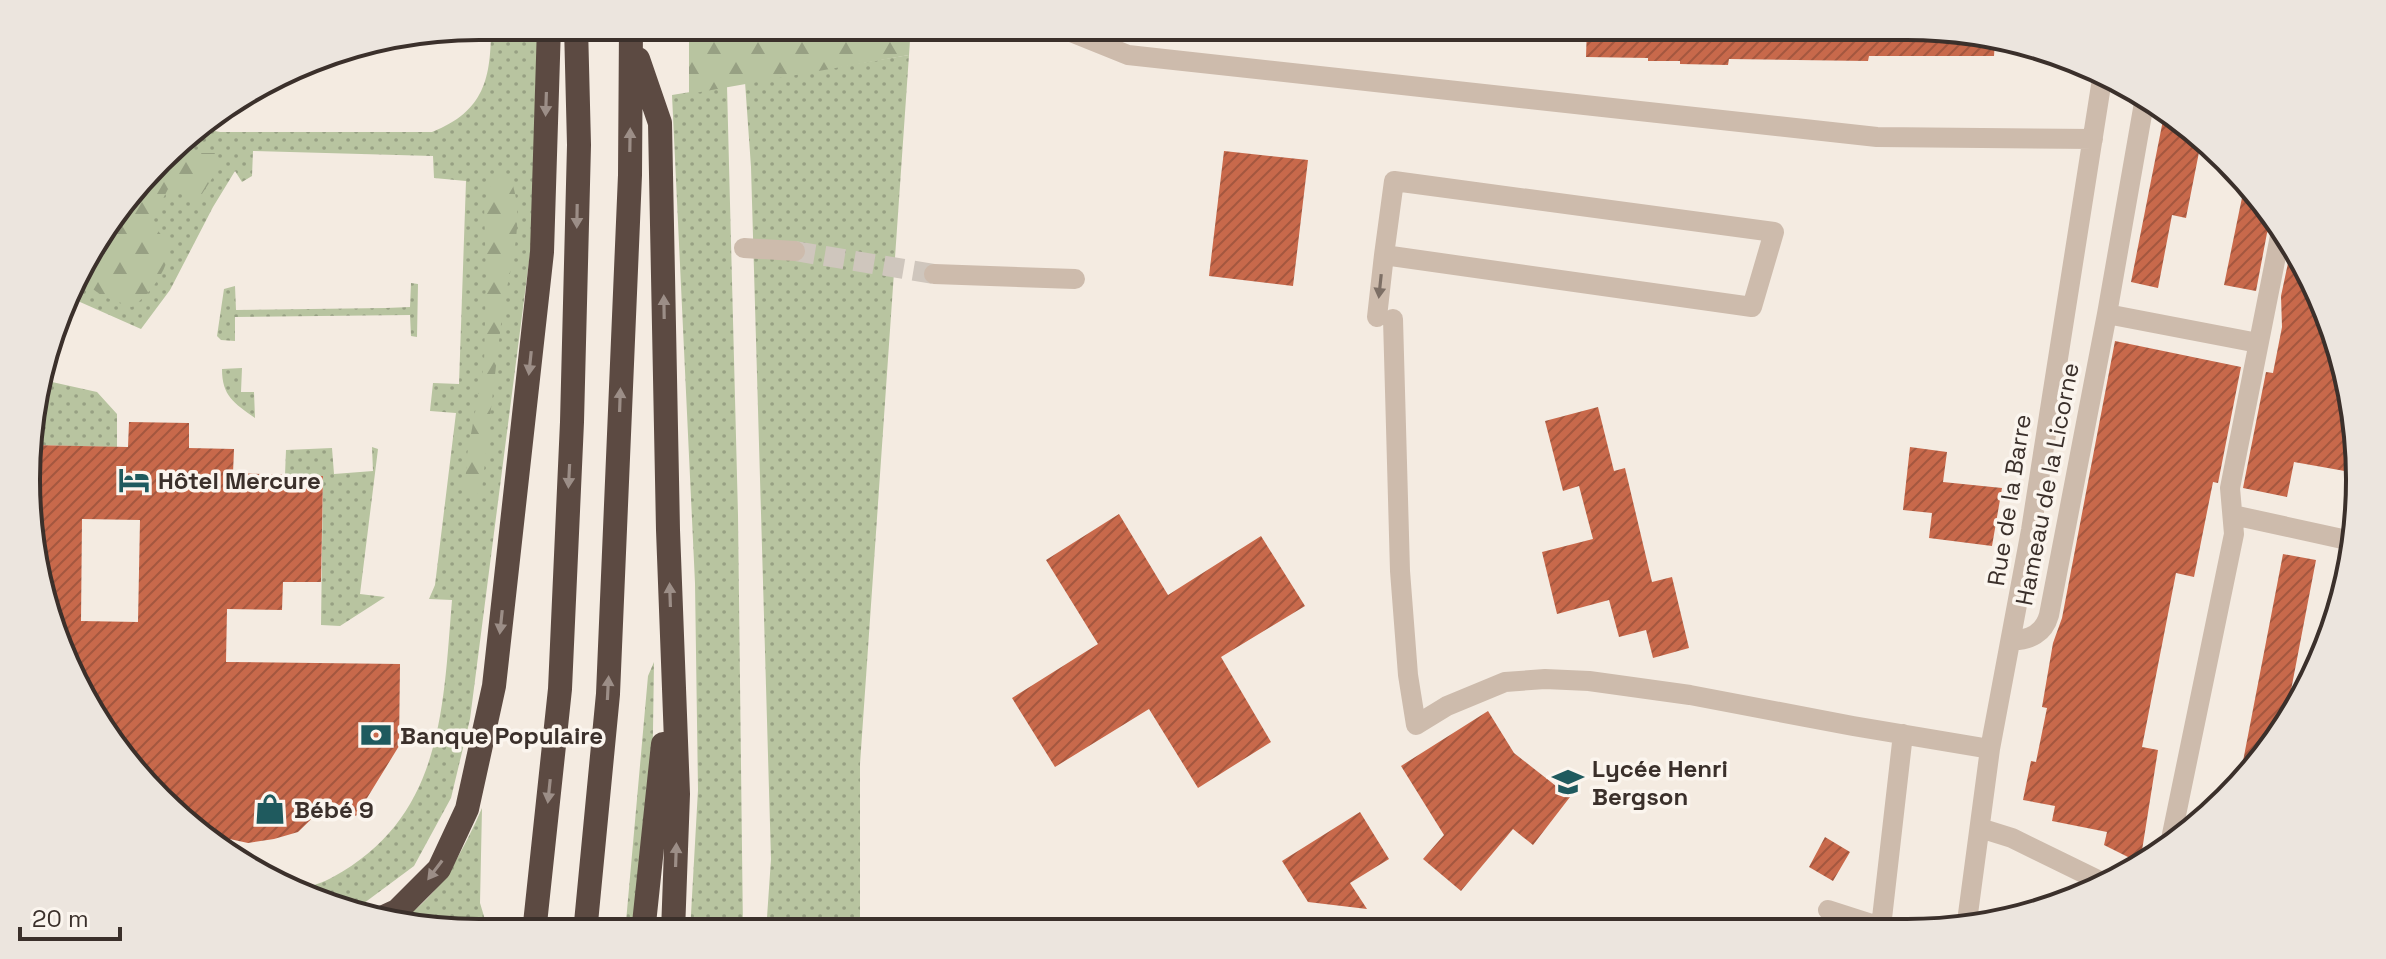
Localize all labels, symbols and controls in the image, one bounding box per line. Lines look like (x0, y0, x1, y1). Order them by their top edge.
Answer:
one-way arrow (540, 92, 553, 117)
one-way arrow (624, 127, 637, 152)
one-way arrow (571, 204, 583, 229)
one-way arrow (1374, 274, 1387, 299)
one-way arrow (658, 294, 670, 319)
one-way arrow (523, 351, 536, 376)
street label: Hameau de la Licorne (2008, 360, 2086, 608)
one-way arrow (614, 387, 627, 412)
street label: Rue de la Barre (1980, 412, 2038, 588)
hotel icon: Hôtel Mercure (117, 463, 151, 497)
one-way arrow (563, 464, 576, 489)
place label: Hôtel Mercure (158, 465, 321, 496)
one-way arrow (664, 582, 677, 607)
one-way arrow (494, 610, 507, 635)
one-way arrow (602, 675, 615, 700)
bank icon: Banque Populaire (359, 718, 393, 752)
place label: Banque Populaire (400, 720, 603, 751)
place label: Lycée Henri Bergson (1592, 753, 1728, 812)
school or university icon: Lycée Henri Bergson (1551, 765, 1585, 799)
one-way arrow (542, 779, 555, 804)
shop icon: Bébé 9 (253, 792, 287, 826)
place label: Bébé 9 (294, 794, 374, 825)
one-way arrow (669, 842, 682, 867)
one-way arrow (427, 859, 443, 881)
scale bar (20, 891, 120, 941)
text: 20 m (32, 903, 89, 934)

